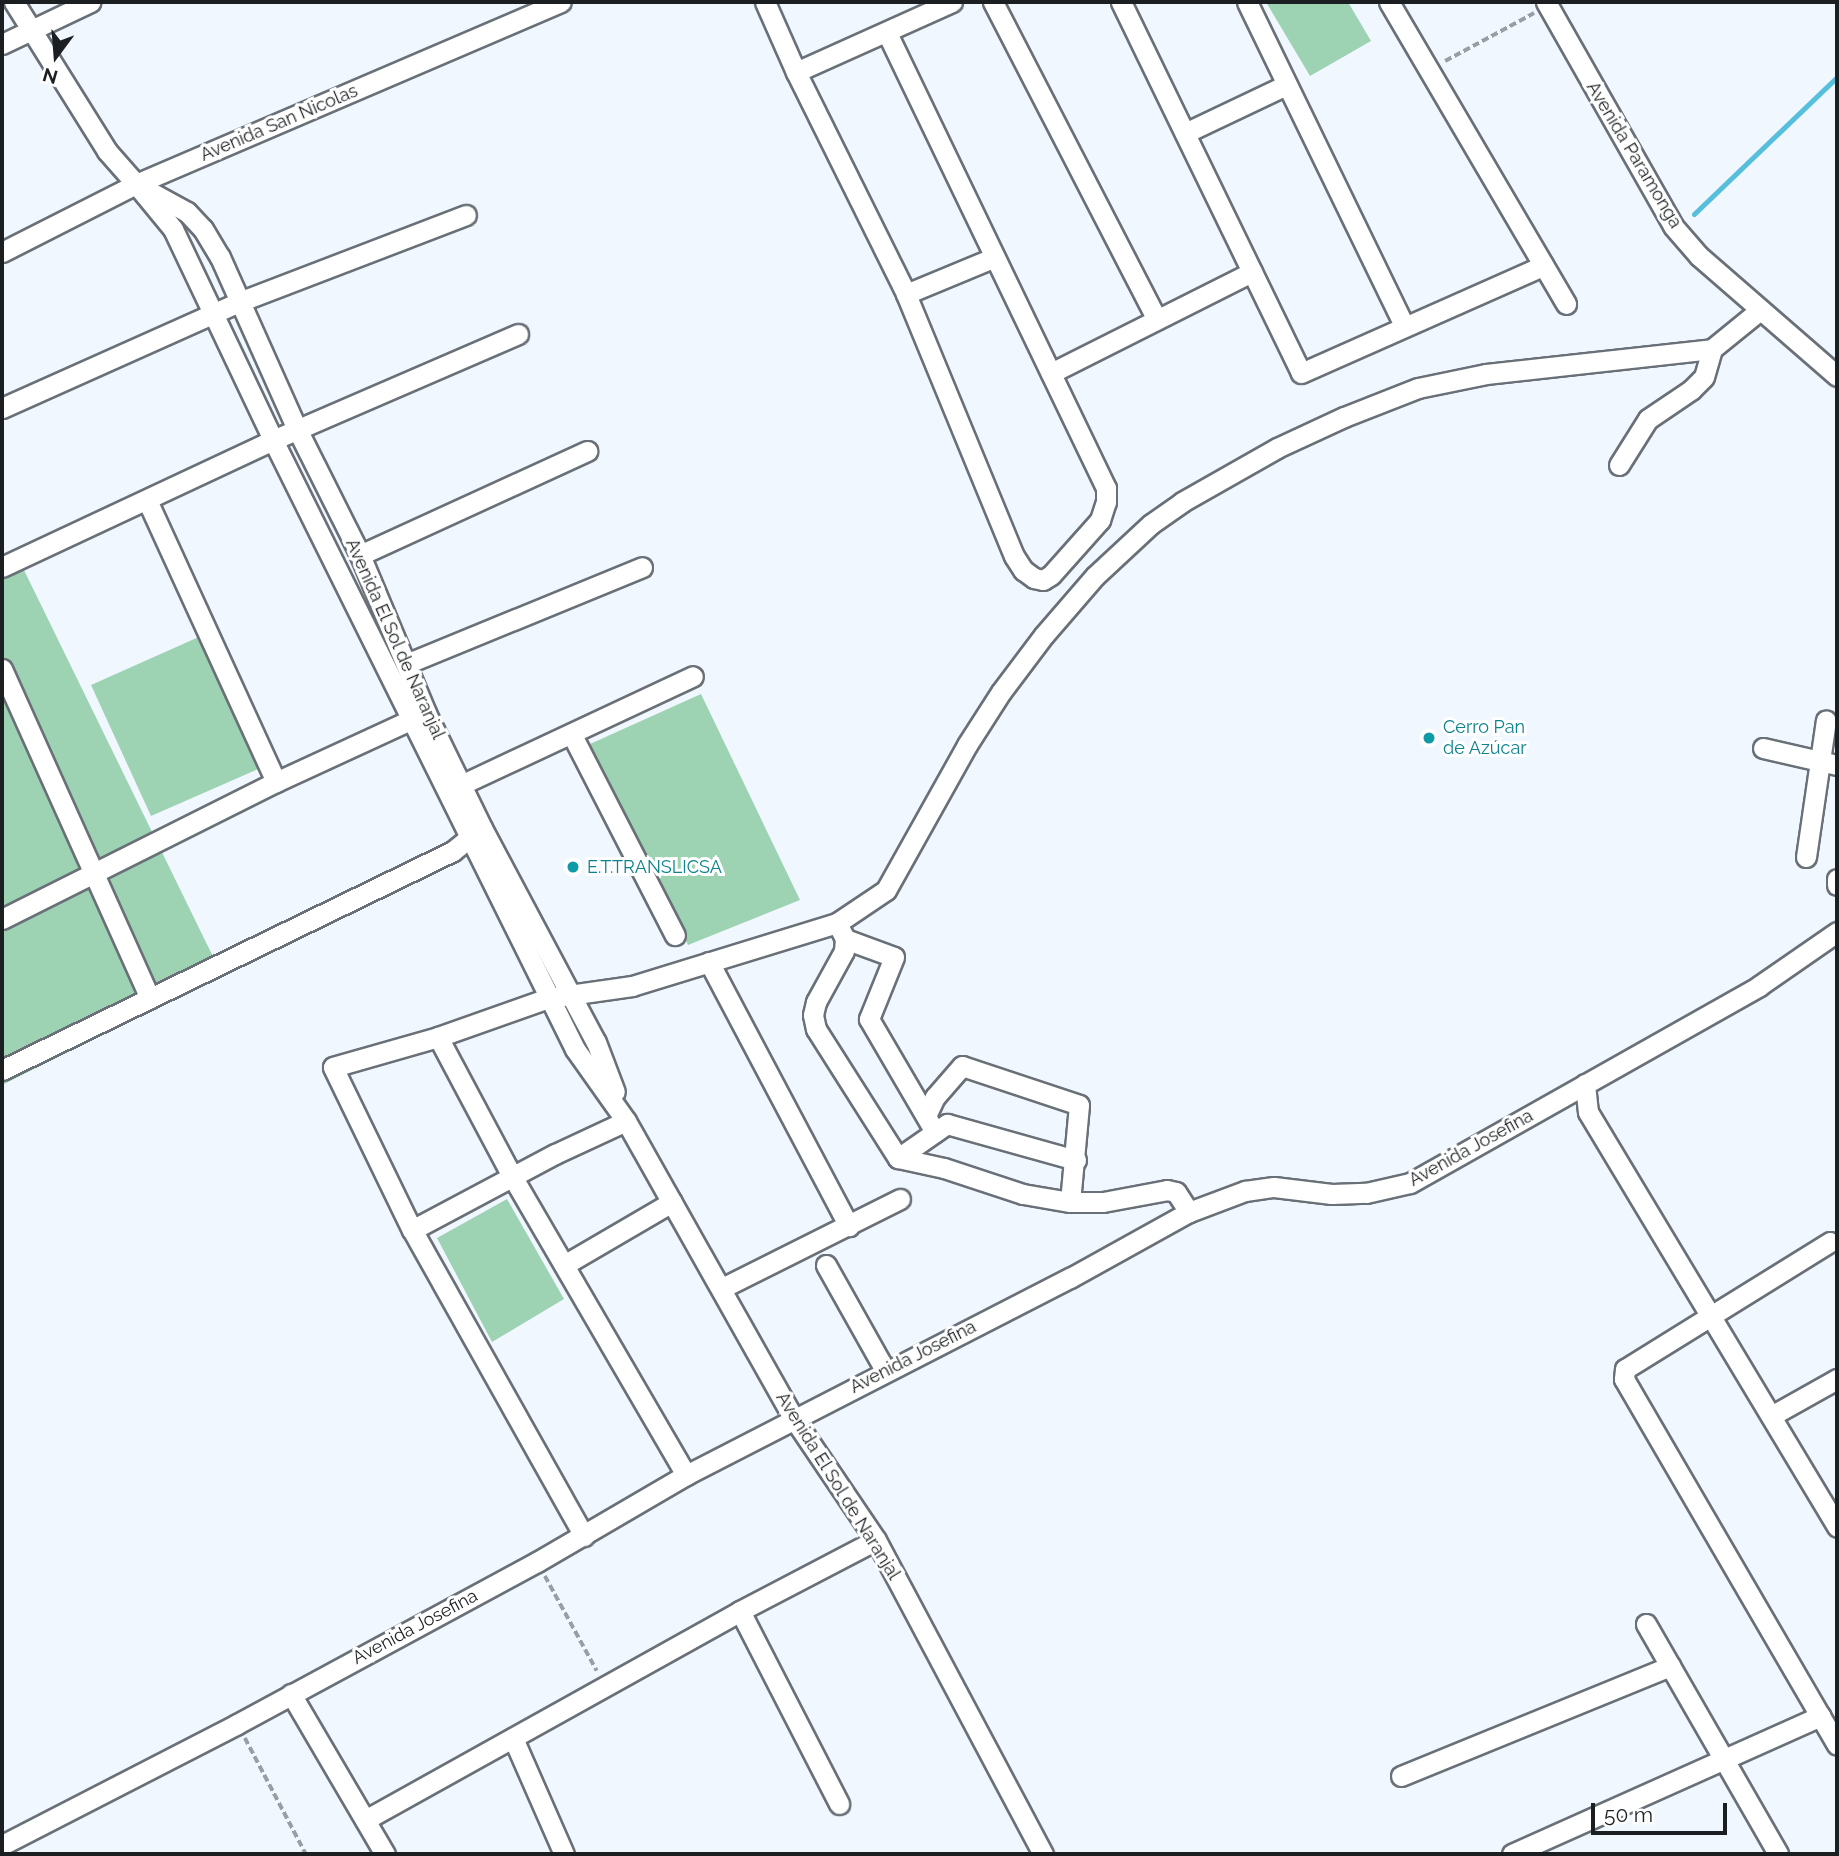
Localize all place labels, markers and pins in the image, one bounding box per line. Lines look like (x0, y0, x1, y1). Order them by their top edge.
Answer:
place label: Cerro Pan de Azúcar (1443, 717, 1527, 760)
marker: Cerro Pan de Azúcar (1421, 730, 1437, 746)
place label: E.T.TRANSLICSA (587, 856, 722, 878)
marker: E.T.TRANSLICSA (565, 859, 581, 875)

